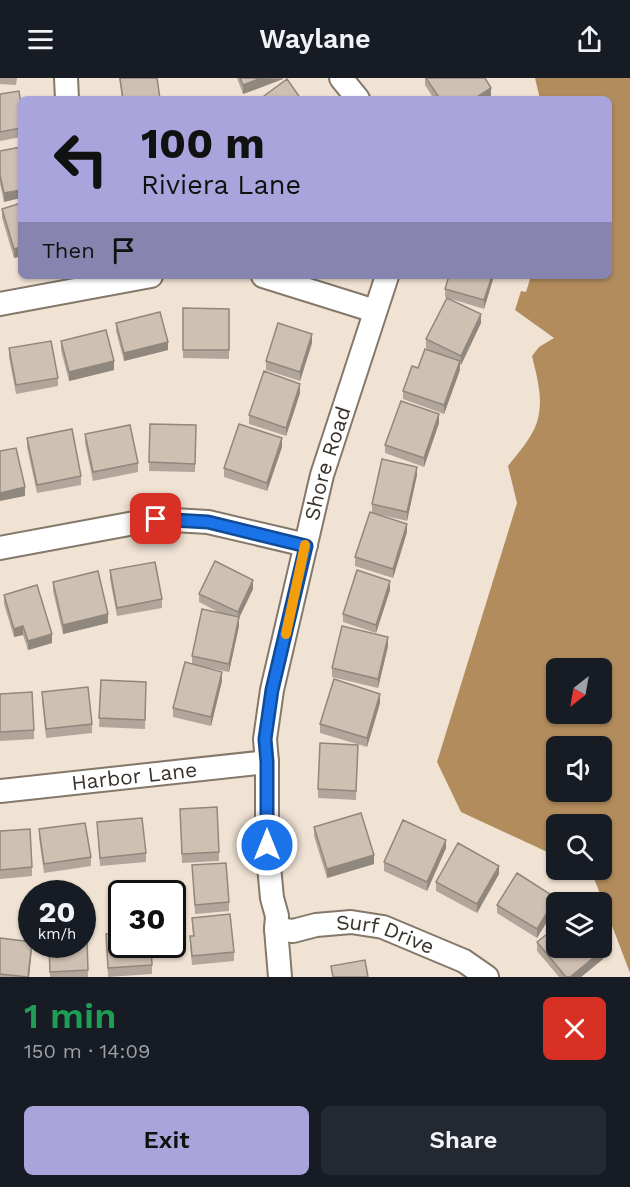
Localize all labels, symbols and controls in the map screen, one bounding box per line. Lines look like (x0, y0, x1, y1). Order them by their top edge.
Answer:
icon: menu (24, 23, 57, 56)
text: Waylane (259, 23, 371, 55)
icon: share (573, 23, 606, 56)
text: 100 m (141, 119, 265, 168)
icon: left (42, 120, 120, 198)
text: Riviera Lane (141, 169, 301, 201)
icon: arrive (107, 234, 140, 267)
text: Then (42, 238, 95, 263)
street label: Shore Road (299, 403, 356, 523)
pin (130, 493, 181, 544)
icon: arrive (139, 502, 172, 535)
north arrow (546, 658, 612, 724)
map controls (546, 658, 612, 958)
button: sound (546, 736, 612, 802)
street label: Harbor Lane (70, 757, 198, 795)
position arrow (235, 813, 299, 877)
button: search (546, 814, 612, 880)
speed limit sign: 30 (108, 880, 186, 958)
button: layers (546, 892, 612, 958)
text: 20 (38, 894, 76, 929)
street label: Surf Drive (335, 909, 438, 959)
text: km/h (38, 925, 76, 943)
text: 1 min (24, 995, 116, 1037)
button: close (543, 997, 606, 1060)
text: 150 m · 14:09 (24, 1039, 150, 1063)
button: Exit (24, 1106, 309, 1175)
button: Share (321, 1106, 606, 1175)

